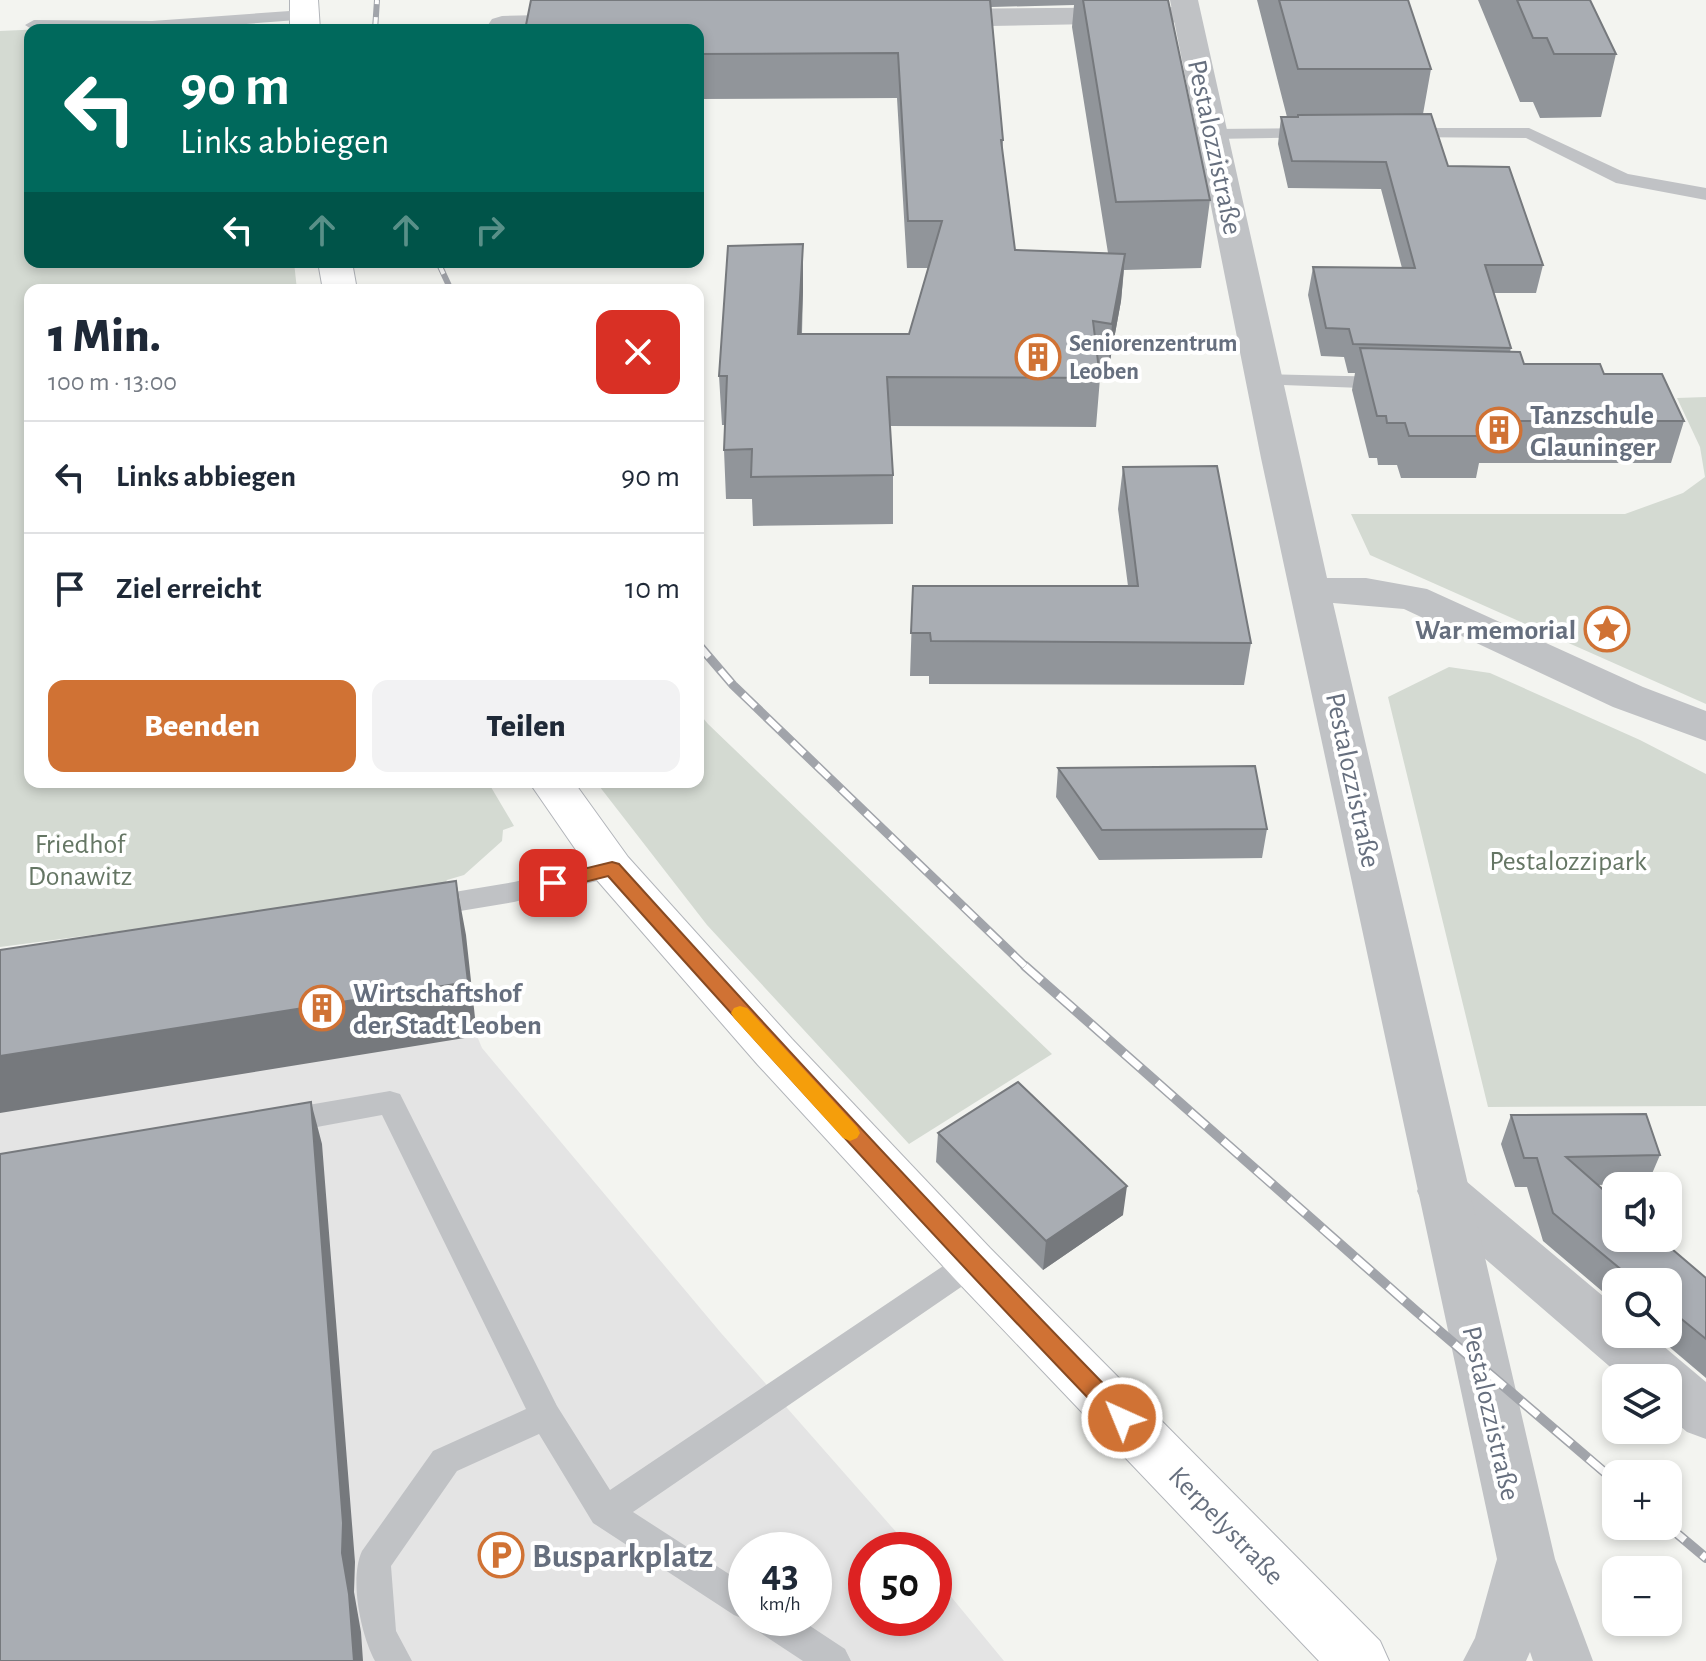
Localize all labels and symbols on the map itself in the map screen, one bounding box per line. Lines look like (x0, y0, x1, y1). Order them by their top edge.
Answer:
street label: Pestalozzistraße (1182, 57, 1246, 237)
place label: Seniorenzentrum Leoben (1069, 332, 1237, 384)
building icon: Seniorenzentrum Leoben (1014, 333, 1062, 381)
place label: Tanzschule Glauninger (1530, 402, 1656, 462)
building icon: Tanzschule Glauninger (1475, 406, 1523, 454)
place icon: War memorial (1583, 605, 1631, 653)
place label: War memorial (1415, 617, 1576, 645)
street label: Pestalozzistraße (1320, 690, 1384, 870)
park label: Friedhof Donawitz (28, 831, 132, 891)
park label: Pestalozzipark (1489, 848, 1647, 876)
pin (519, 849, 587, 917)
place label: Wirtschaftshof der Stadt Leoben (353, 980, 542, 1040)
building icon: Wirtschaftshof der Stadt Leoben (298, 984, 346, 1032)
street label: Pestalozzistraße (1456, 1324, 1524, 1503)
position arrow (1080, 1376, 1164, 1460)
street label: Kerpelystraße (1163, 1462, 1288, 1591)
parking icon: Busparkplatz (477, 1531, 525, 1579)
speed limit sign: 50 (848, 1532, 952, 1636)
place label: Busparkplatz (532, 1540, 713, 1574)

